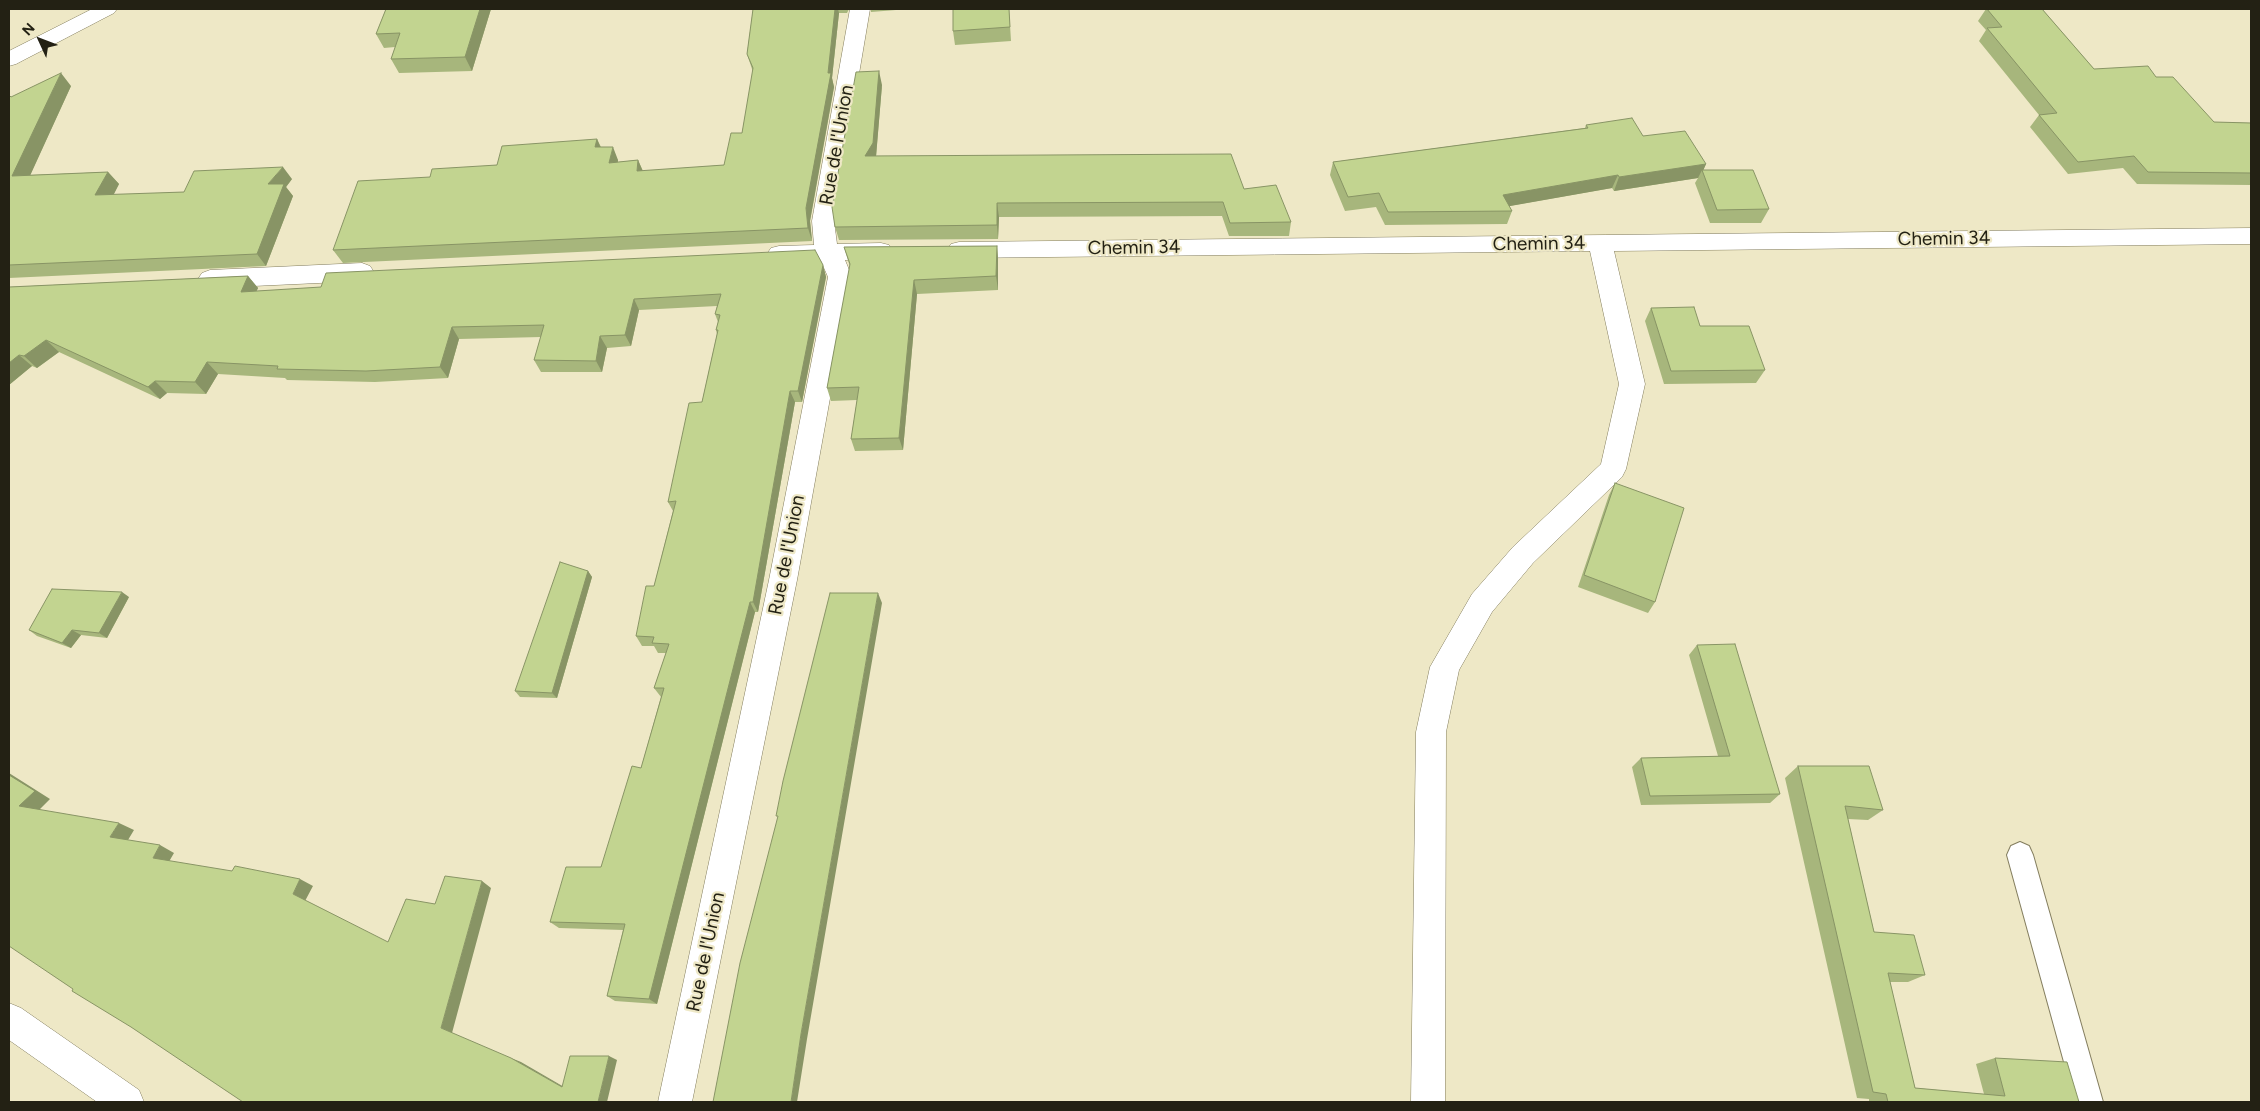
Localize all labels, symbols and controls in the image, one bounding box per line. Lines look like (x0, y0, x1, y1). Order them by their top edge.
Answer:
north arrow (15, 15, 65, 65)
text: N (19, 20, 39, 39)
street label: Rue de l'Union (815, 83, 859, 207)
street label: Chemin 34 (1897, 227, 1991, 251)
street label: Chemin 34 (1492, 232, 1586, 256)
street label: Chemin 34 (1087, 236, 1181, 260)
street label: Rue de l'Union (764, 493, 810, 617)
street label: Rue de l'Union (682, 890, 730, 1014)

